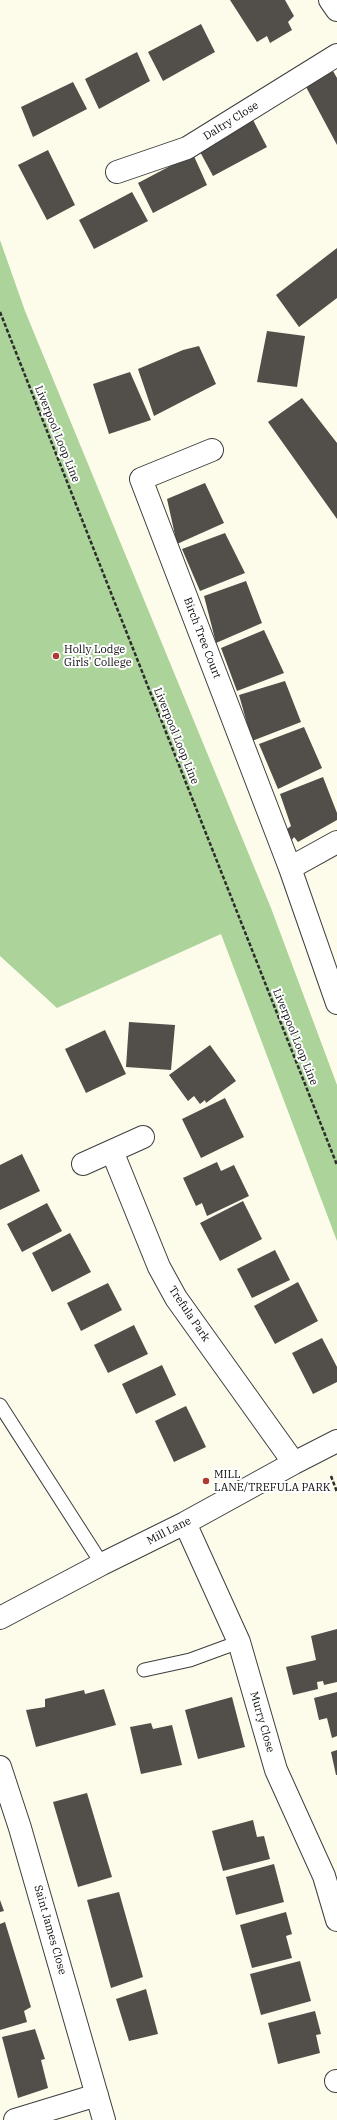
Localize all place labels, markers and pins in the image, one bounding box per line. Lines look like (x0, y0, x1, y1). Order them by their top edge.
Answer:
place label: Holly Lodge Girls' College (64, 643, 132, 669)
marker: Holly Lodge Girls' College (51, 651, 61, 661)
place label: MILL LANE/TREFULA PARK (214, 1468, 331, 1494)
marker: MILL LANE/TREFULA PARK (201, 1476, 211, 1486)

